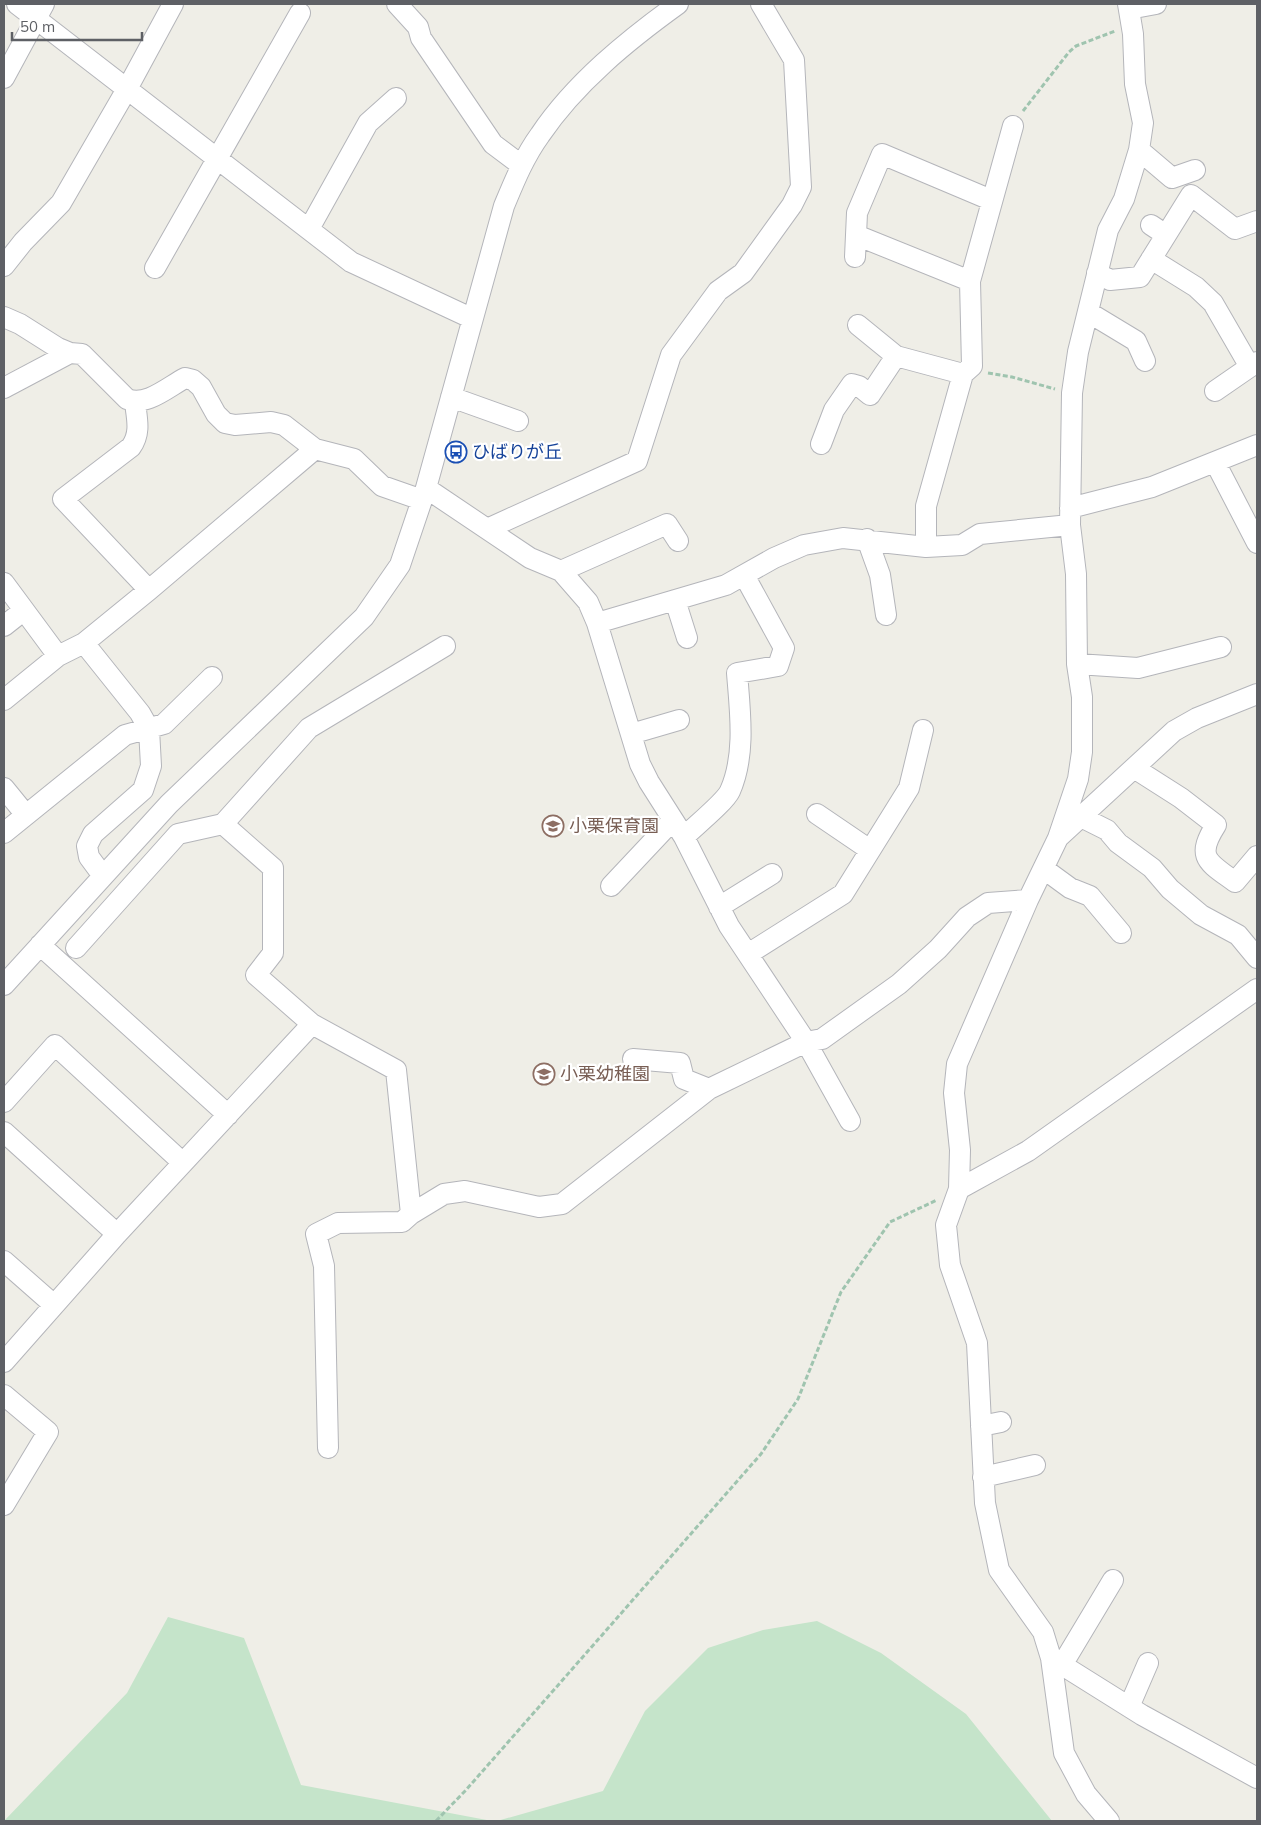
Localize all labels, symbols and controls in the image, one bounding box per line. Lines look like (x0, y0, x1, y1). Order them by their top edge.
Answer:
scale bar (12, 10, 142, 42)
text: 50 m (20, 17, 55, 36)
bus stop icon: ひばりが丘 (444, 440, 468, 464)
place label: ひばりが丘 (472, 440, 562, 463)
school or university icon: 小栗保育園 (541, 814, 565, 838)
place label: 小栗保育園 (569, 814, 659, 837)
school or university icon: 小栗幼稚園 (532, 1062, 556, 1086)
place label: 小栗幼稚園 (560, 1062, 650, 1085)

